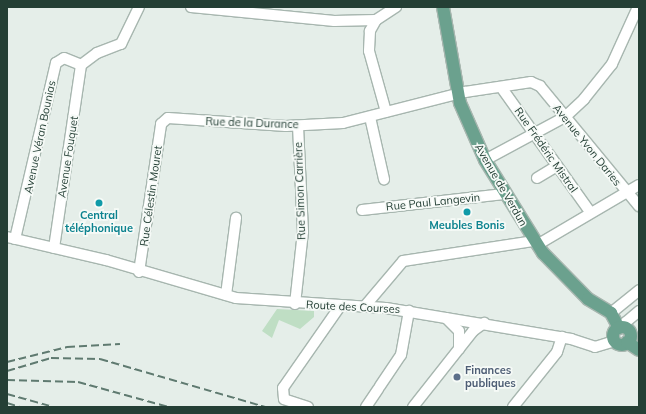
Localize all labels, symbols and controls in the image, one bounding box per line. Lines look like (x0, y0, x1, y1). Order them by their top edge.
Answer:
street label: Avenue Véran Bounias (22, 79, 58, 195)
street label: Avenue Yvon Daries (550, 101, 624, 189)
street label: Rue Frédéric Mistral (512, 105, 580, 195)
street label: Avenue Fouquet (55, 115, 81, 199)
street label: Rue de la Durance (205, 115, 299, 131)
street label: Avenue de Verdun (472, 141, 530, 229)
street label: Rue Simon Carrière (292, 142, 308, 240)
street label: Rue Célestin Mouret (137, 145, 165, 247)
street label: Rue Paul Langevin (385, 190, 481, 214)
marker: Central téléphonique (94, 198, 104, 208)
marker: Meubles Bonis (462, 207, 472, 217)
place label: Central téléphonique (65, 209, 133, 235)
place label: Meubles Bonis (429, 218, 505, 232)
street label: Route des Courses (306, 298, 400, 316)
place label: Finances publiques (465, 364, 516, 390)
marker: Finances publiques (452, 372, 462, 382)

